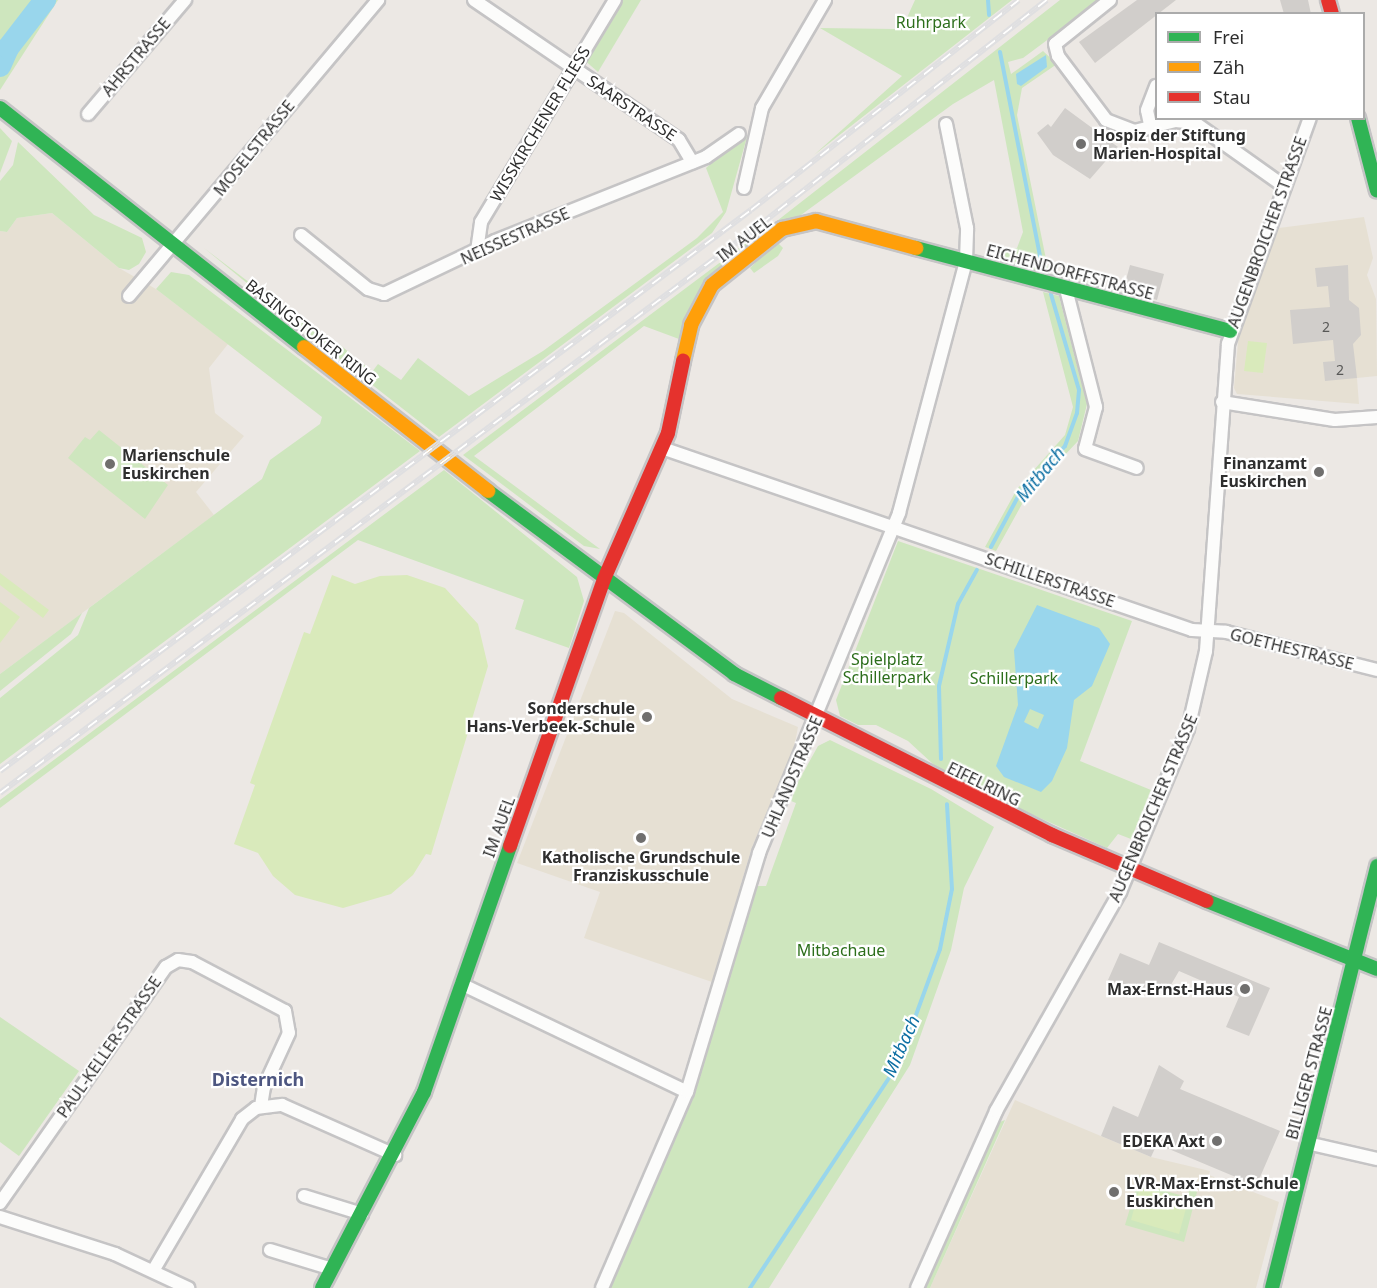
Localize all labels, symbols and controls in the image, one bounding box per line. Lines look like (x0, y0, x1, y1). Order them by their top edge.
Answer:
park label: Ruhrpark (896, 12, 966, 32)
legend (1155, 12, 1365, 120)
street label: AHRSTRASSE (98, 14, 174, 100)
text: Frei (1213, 25, 1244, 49)
street label: WISSKIRCHENER FLIESS (486, 43, 594, 205)
text: Zäh (1213, 55, 1245, 79)
street label: SAARSTRASSE (584, 71, 680, 145)
text: Stau (1213, 85, 1251, 109)
street label: MOSELSTRASSE (210, 96, 298, 200)
place label: Hospiz der Stiftung Marien-Hospital (1093, 125, 1246, 163)
street label: AUGENBROICHER STRASSE (1223, 134, 1311, 330)
marker: Hospiz der Stiftung Marien-Hospital (1074, 137, 1088, 151)
street label: NEISSESTRASSE (458, 203, 572, 269)
street label: IM AUEL (713, 212, 775, 266)
street label: EICHENDORFFSTRASSE (984, 240, 1156, 304)
street label: BASINGSTOKER RING (242, 275, 380, 389)
house number: 2 (1322, 319, 1330, 335)
house number: 2 (1336, 362, 1344, 378)
water label: Mitbach (1011, 442, 1069, 506)
place label: Marienschule Euskirchen (122, 445, 230, 483)
place label: Finanzamt Euskirchen (1219, 453, 1307, 491)
marker: Marienschule Euskirchen (103, 457, 117, 471)
marker: Finanzamt Euskirchen (1312, 465, 1326, 479)
street label: SCHILLERSTRASSE (983, 549, 1117, 611)
street label: GOETHESTRASSE (1228, 624, 1356, 674)
park label: Spielplatz Schillerpark (843, 649, 931, 687)
park label: Schillerpark (970, 668, 1058, 688)
place label: Sonderschule Hans-Verbeek-Schule (466, 698, 635, 736)
marker: Sonderschule Hans-Verbeek-Schule (640, 710, 654, 724)
street label: AUGENBROICHER STRASSE (1105, 711, 1201, 905)
street label: UHLANDSTRASSE (758, 713, 826, 841)
street label: EIFELRING (944, 758, 1024, 810)
street label: IM AUEL (479, 794, 519, 860)
marker: Katholische Grundschule Franziskusschule (634, 831, 648, 845)
place label: Katholische Grundschule Franziskusschule (542, 847, 740, 885)
park label: Mitbachaue (797, 940, 885, 960)
street label: PAUL-KELLER-STRASSE (53, 973, 165, 1121)
place label: Max-Ernst-Haus (1107, 979, 1233, 999)
marker: Max-Ernst-Haus (1238, 982, 1252, 996)
street label: BILLIGER STRASSE (1282, 1004, 1336, 1142)
water label: Mitbach (878, 1012, 924, 1080)
district label: Disternich (212, 1068, 304, 1090)
place label: EDEKA Axt (1122, 1131, 1205, 1151)
marker: EDEKA Axt (1210, 1134, 1224, 1148)
place label: LVR-Max-Ernst-Schule Euskirchen (1126, 1173, 1298, 1211)
marker: LVR-Max-Ernst-Schule Euskirchen (1107, 1185, 1121, 1199)

